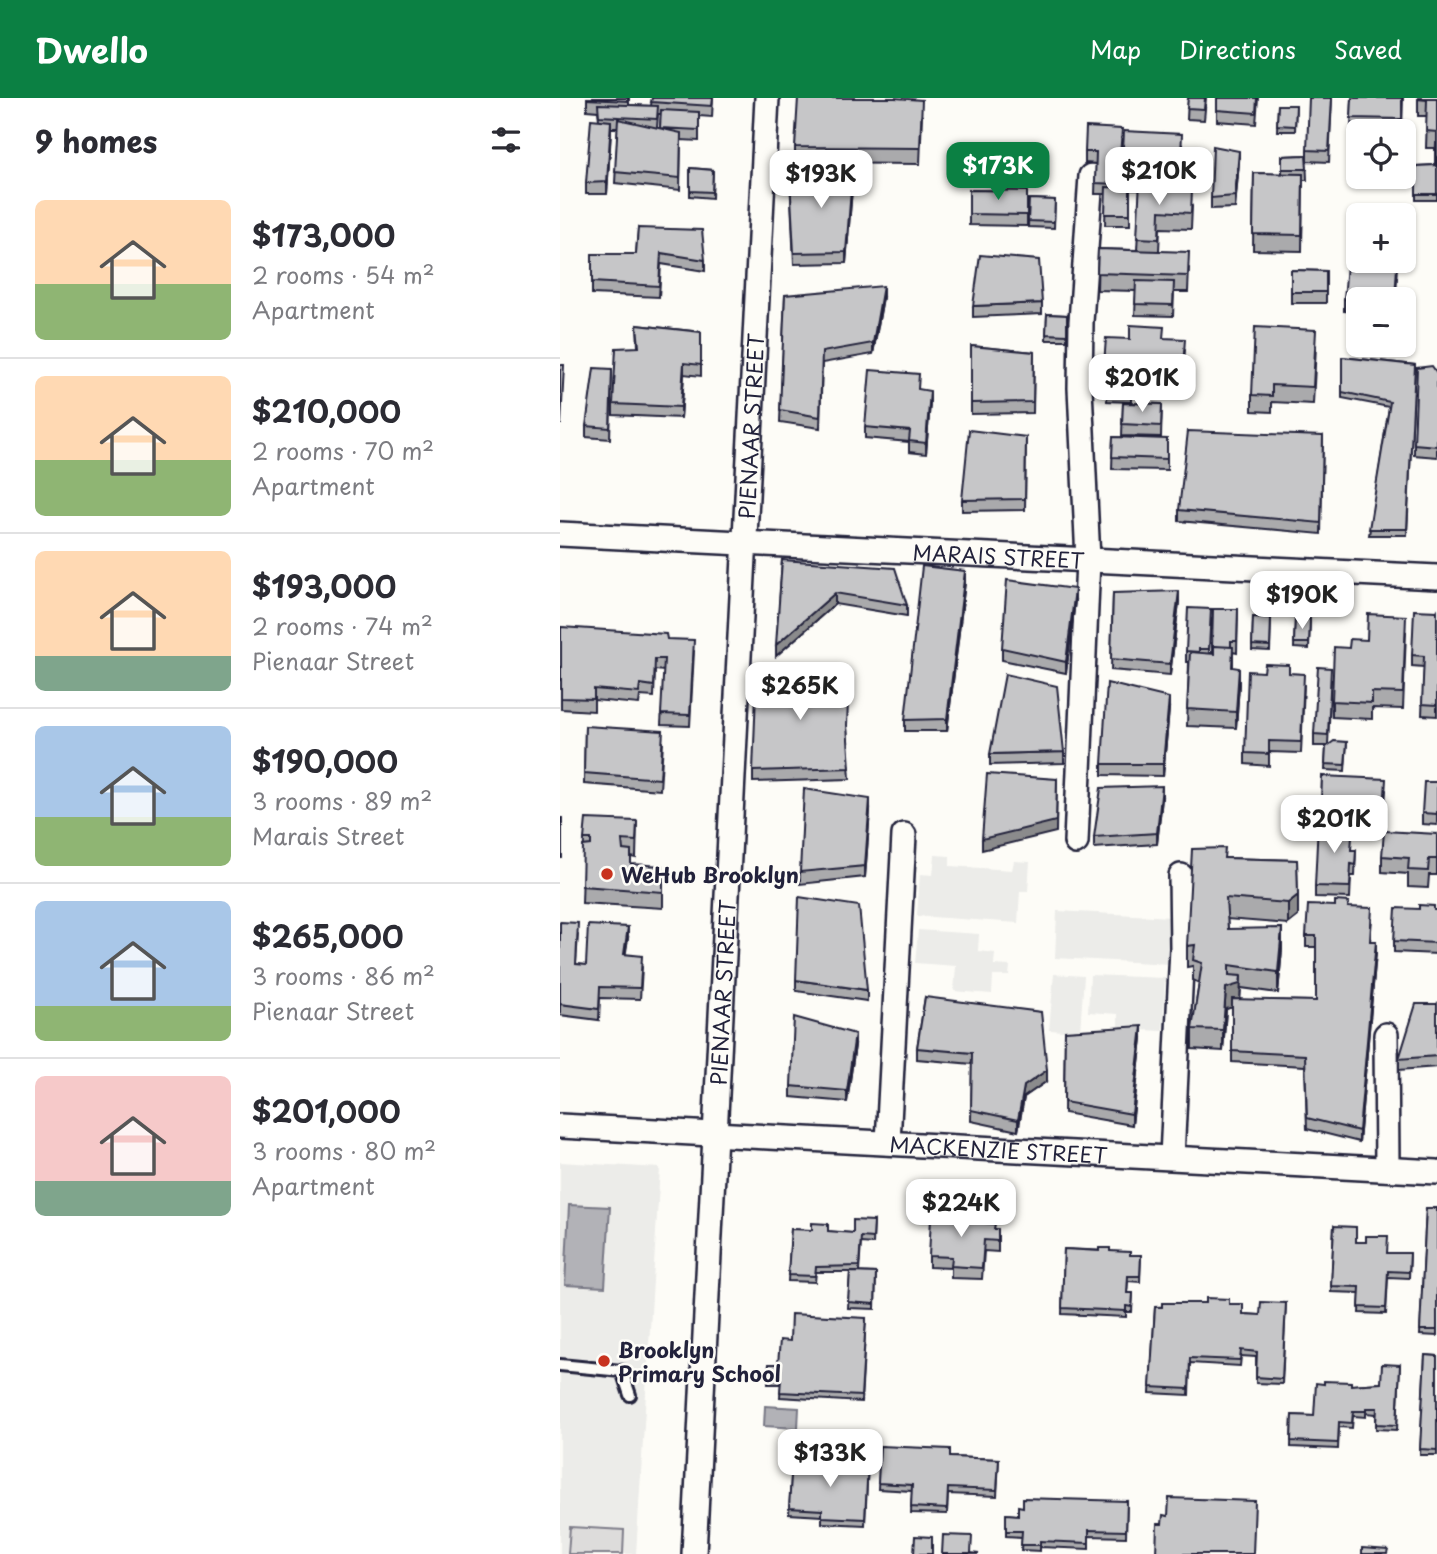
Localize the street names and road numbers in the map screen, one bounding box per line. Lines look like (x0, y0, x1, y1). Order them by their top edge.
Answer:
street label: PIENAAR STREET (730, 332, 771, 520)
street label: MARAIS STREET (912, 535, 1086, 576)
street label: PIENAAR STREET (702, 898, 743, 1086)
street label: MACKENZIE STREET (889, 1127, 1109, 1171)

